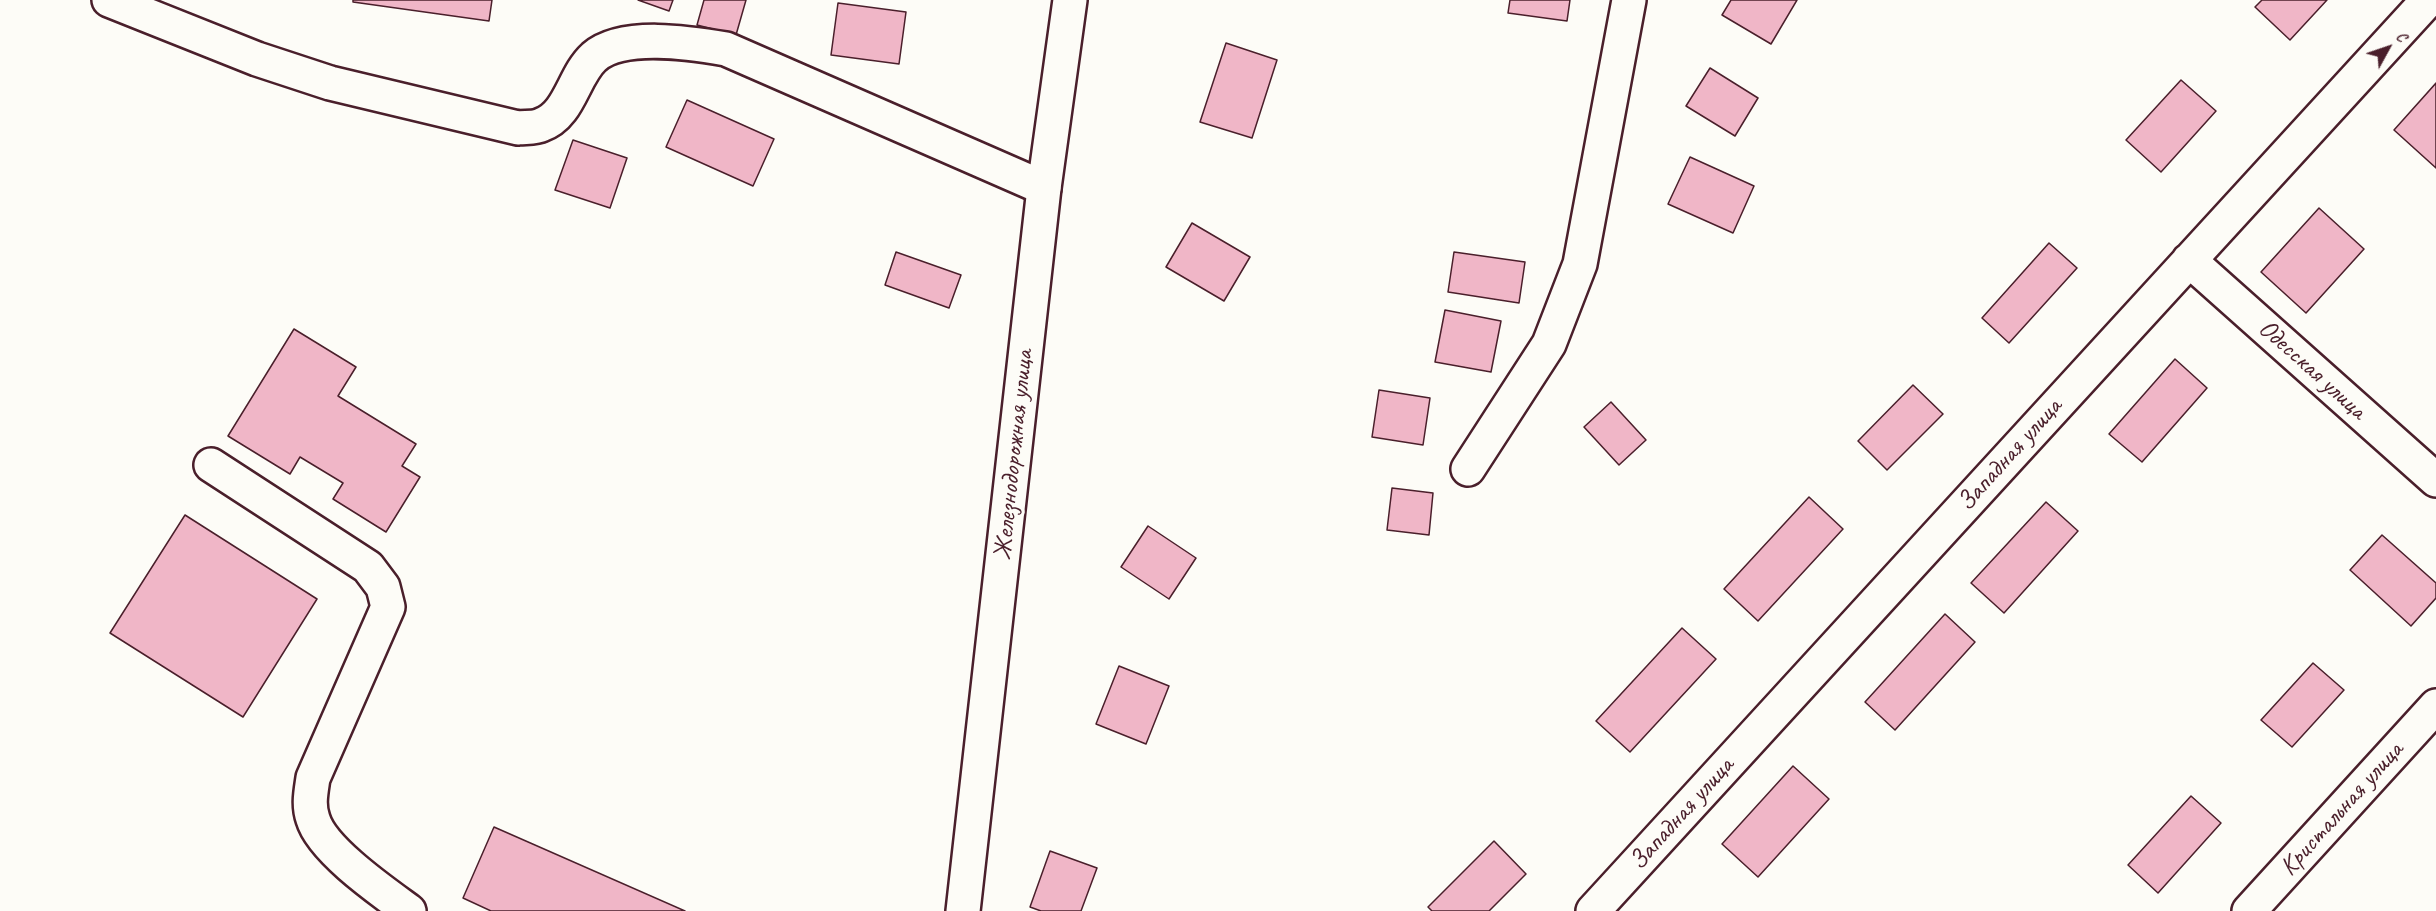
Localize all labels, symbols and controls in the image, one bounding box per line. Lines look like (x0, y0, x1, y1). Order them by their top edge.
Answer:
north arrow (2358, 18, 2418, 78)
text: С (2392, 27, 2412, 46)
street label: Одесская улица (2252, 313, 2372, 427)
street label: Железнодорожная улица (987, 348, 1041, 562)
street label: Западная улица (1951, 392, 2069, 518)
street label: Кристальная улица (2274, 735, 2410, 883)
street label: Западная улица (1623, 751, 1741, 877)

